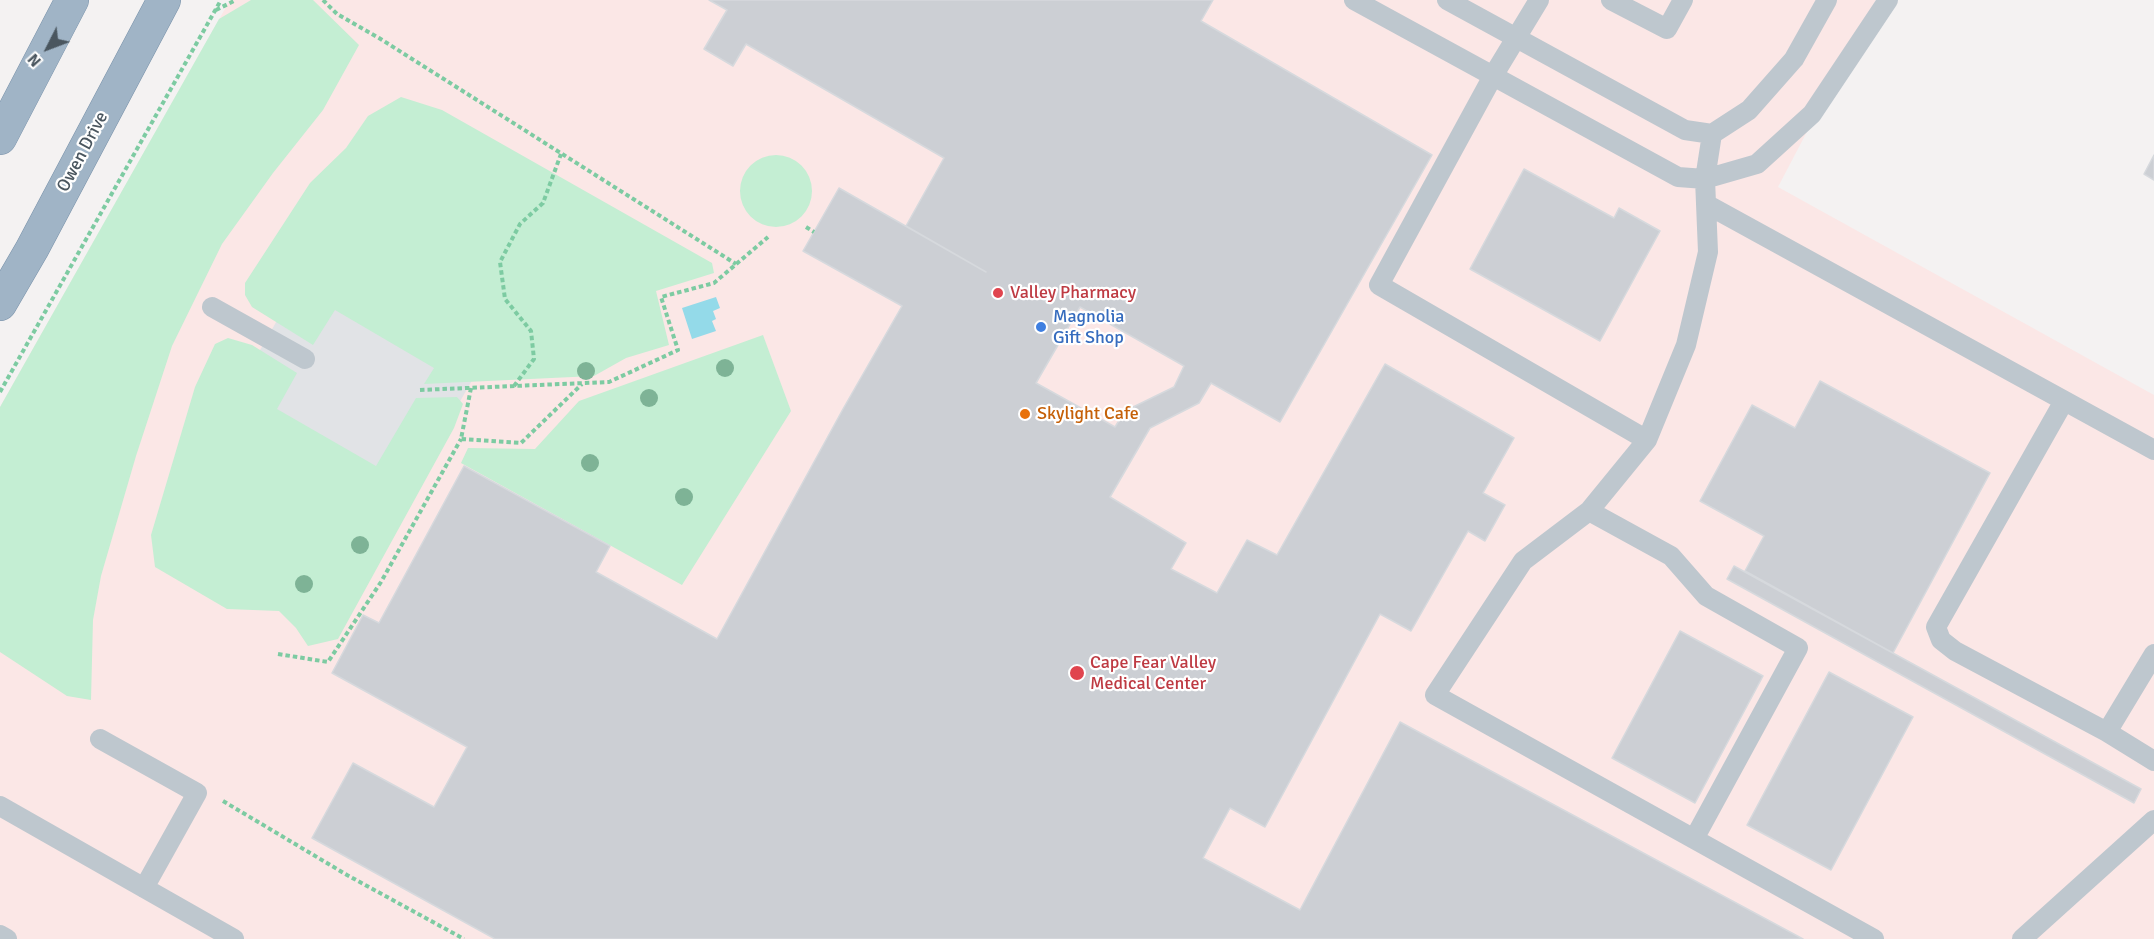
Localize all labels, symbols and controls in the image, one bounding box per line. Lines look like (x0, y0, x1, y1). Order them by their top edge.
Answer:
north arrow (18, 18, 78, 78)
text: N (23, 49, 46, 71)
street label: Owen Drive (53, 108, 113, 196)
place label: Valley Pharmacy (1010, 282, 1136, 304)
marker: Valley Pharmacy (991, 286, 1005, 300)
place label: Magnolia Gift Shop (1053, 306, 1124, 348)
marker: Magnolia Gift Shop (1034, 320, 1048, 334)
place label: Skylight Cafe (1037, 403, 1139, 425)
marker: Skylight Cafe (1018, 407, 1032, 421)
place label: Cape Fear Valley Medical Center (1090, 652, 1216, 694)
marker: Cape Fear Valley Medical Center (1068, 664, 1086, 682)

